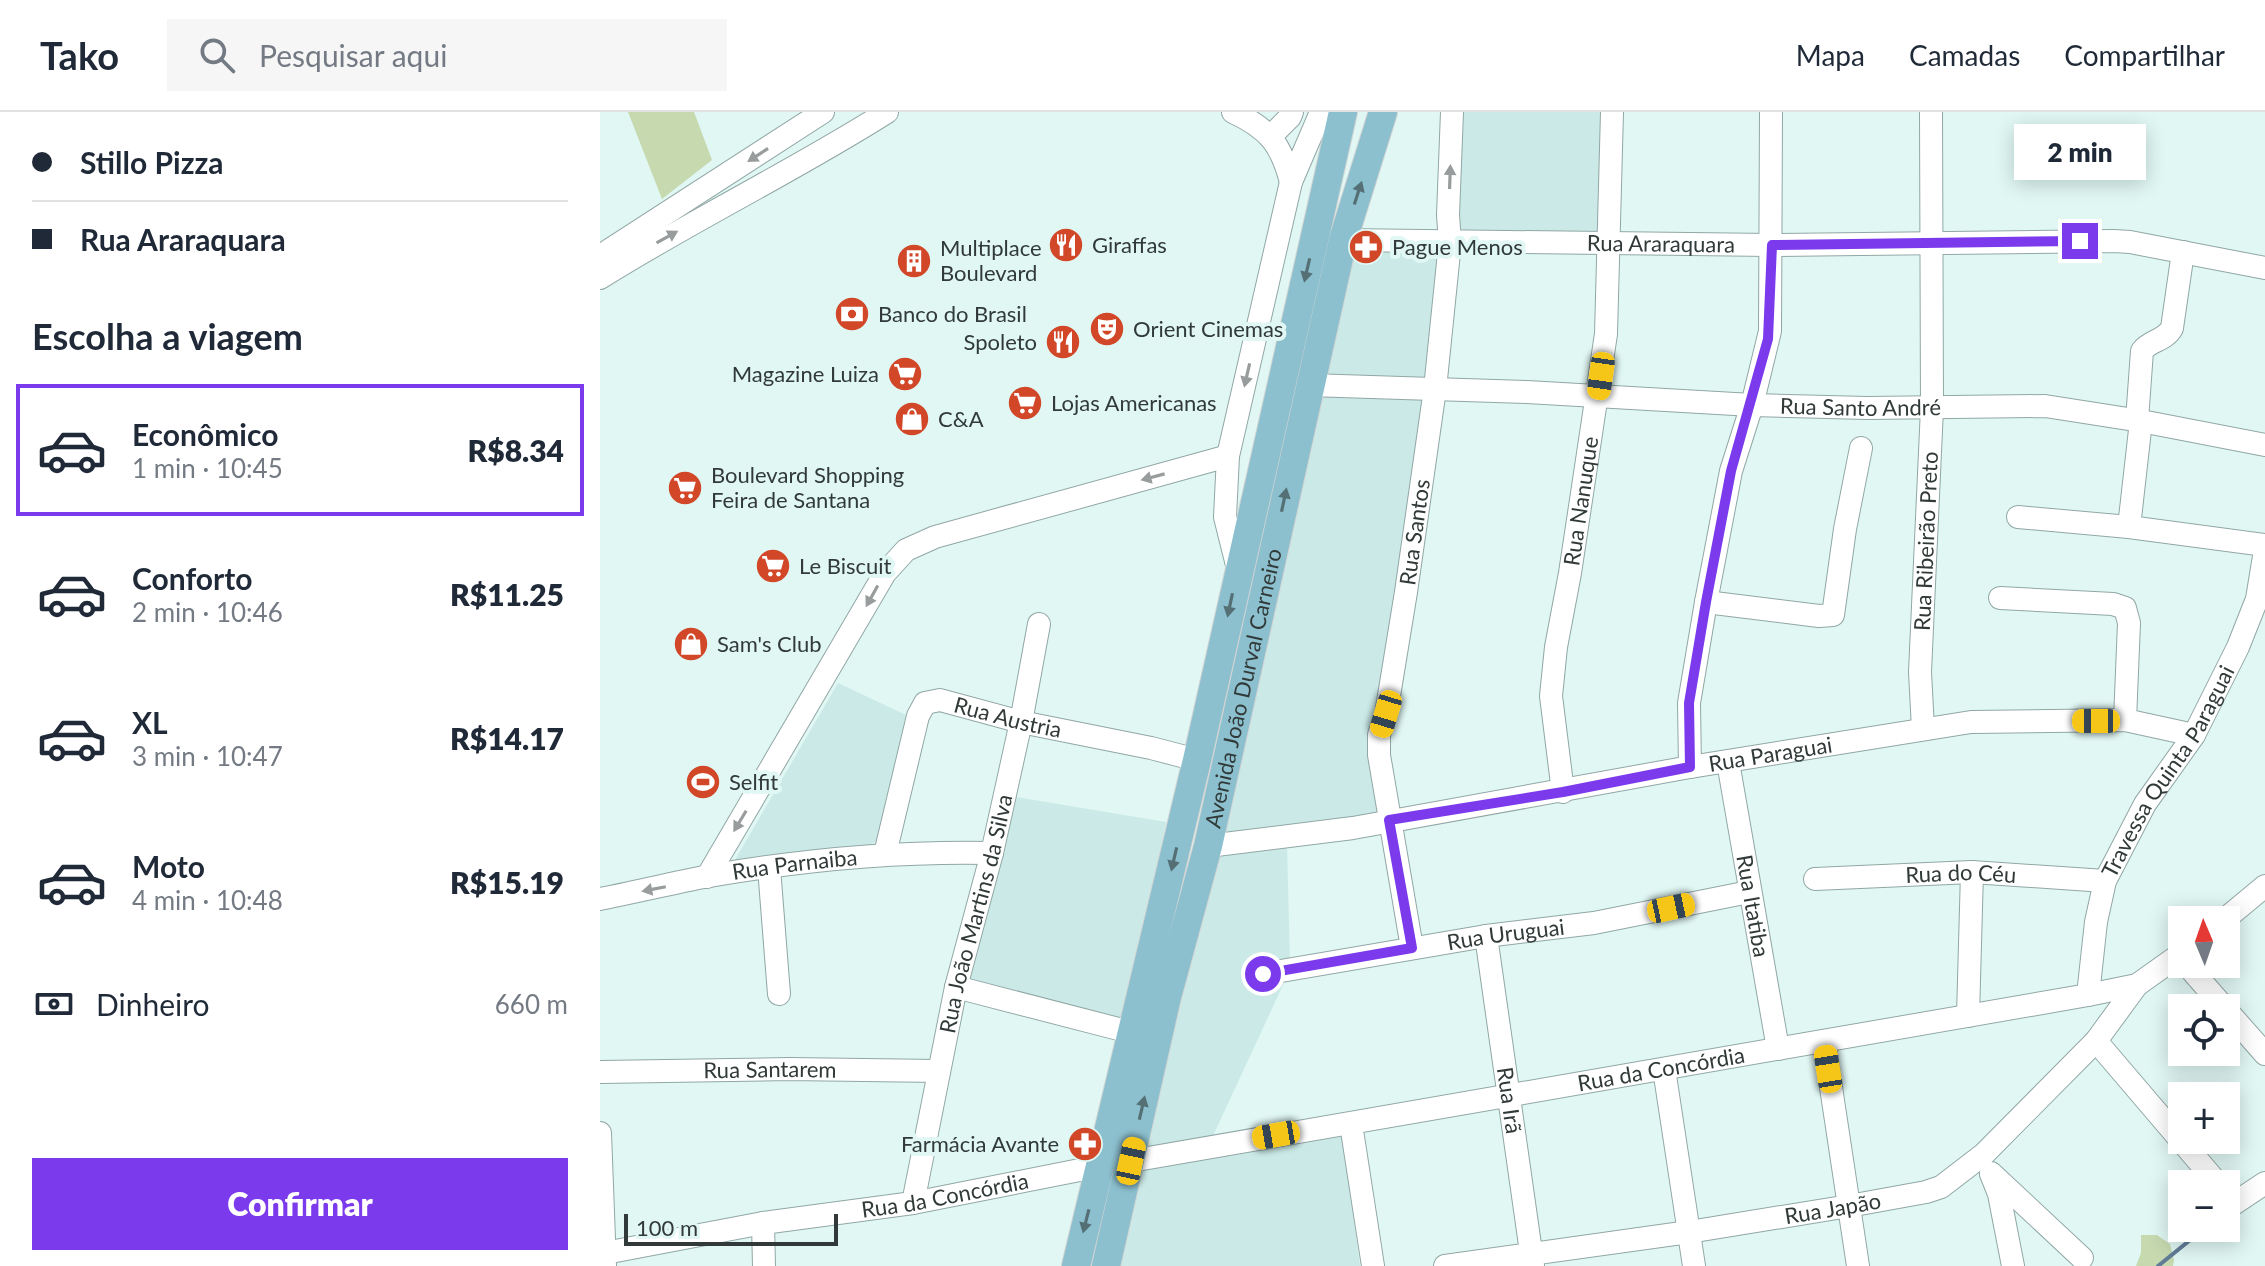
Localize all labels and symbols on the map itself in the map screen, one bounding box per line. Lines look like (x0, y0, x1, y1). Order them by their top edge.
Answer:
callout: 2 min (2014, 125, 2146, 181)
one-way arrow (747, 147, 768, 162)
one-way arrow (1443, 164, 1456, 189)
one-way arrow (1352, 181, 1364, 205)
route end (2062, 223, 2098, 259)
restaurant icon: Giraffas (1047, 226, 1085, 264)
pharmacy icon: Pague Menos (1347, 228, 1385, 266)
street label: Rua Araraquara (1587, 229, 1735, 258)
one-way arrow (655, 231, 678, 244)
place label: Giraffas (1092, 231, 1167, 258)
place label: Pague Menos (1392, 233, 1523, 260)
place label: Multiplace Boulevard (940, 234, 1042, 286)
building icon: Multiplace Boulevard (895, 242, 933, 280)
one-way arrow (1300, 258, 1313, 283)
bank icon: Banco do Brasil (833, 295, 871, 333)
place label: Banco do Brasil (878, 300, 1027, 327)
theatre icon: Orient Cinemas (1088, 310, 1126, 348)
place label: Orient Cinemas (1133, 315, 1283, 342)
restaurant icon: Spoleto (1044, 323, 1082, 361)
place label: Spoleto (963, 328, 1037, 355)
car (1586, 351, 1616, 401)
supermarket icon: Magazine Luiza (886, 355, 924, 393)
place label: Magazine Luiza (732, 360, 879, 387)
one-way arrow (1241, 363, 1253, 388)
supermarket icon: Lojas Americanas (1006, 384, 1044, 422)
place label: Lojas Americanas (1051, 389, 1217, 416)
street label: Rua Santo André (1780, 392, 1941, 421)
shop icon: C&A (893, 400, 931, 438)
place label: C&A (938, 405, 984, 432)
street label: Rua Nanuque (1557, 435, 1603, 568)
street label: Rua Ribeirão Preto (1908, 451, 1943, 632)
place label: Boulevard Shopping Feira de Santana (711, 461, 904, 513)
supermarket icon: Boulevard Shopping Feira de Santana (666, 469, 704, 507)
one-way arrow (1140, 471, 1164, 484)
street label: Rua Santos (1393, 477, 1435, 587)
one-way arrow (1278, 488, 1291, 513)
street label: Avenida João Durval Carneiro (1198, 546, 1287, 830)
supermarket icon: Le Biscuit (754, 547, 792, 585)
place label: Le Biscuit (799, 552, 892, 579)
one-way arrow (865, 585, 879, 608)
one-way arrow (1223, 593, 1236, 618)
shop icon: Sam's Club (672, 625, 710, 663)
place label: Sam's Club (717, 630, 822, 657)
street label: Travessa Quinta Paraguai (2095, 661, 2240, 882)
car (1368, 688, 1404, 740)
street label: Rua Austria (951, 690, 1064, 743)
car (2072, 709, 2120, 733)
street label: Rua Paraguai (1707, 730, 1834, 777)
sports icon: Selfit (684, 763, 722, 801)
place label: Selfit (729, 768, 778, 795)
street label: Rua João Martins da Silva (933, 792, 1018, 1036)
one-way arrow (733, 810, 747, 832)
street label: Rua Parnaiba (730, 843, 858, 885)
one-way arrow (1167, 847, 1179, 872)
street label: Rua Itatiba (1731, 852, 1776, 959)
street label: Rua do Céu (1905, 858, 2017, 888)
one-way arrow (641, 883, 666, 895)
car (1645, 891, 1697, 925)
north arrow (2168, 906, 2240, 978)
street label: Rua Uruguai (1445, 913, 1566, 955)
route start (1245, 956, 1281, 992)
street label: Rua da Concórdia (1575, 1041, 1747, 1096)
car (1812, 1043, 1844, 1095)
street label: Rua Santarem (703, 1055, 837, 1083)
street label: Rua Irã (1492, 1065, 1528, 1135)
one-way arrow (1137, 1095, 1149, 1120)
car (1250, 1119, 1302, 1151)
pharmacy icon: Farmácia Avante (1066, 1125, 1104, 1163)
place label: Farmácia Avante (901, 1130, 1059, 1157)
car (1114, 1135, 1148, 1187)
street label: Rua da Concórdia (860, 1166, 1031, 1223)
street label: Rua Japão (1783, 1186, 1883, 1229)
one-way arrow (1080, 1208, 1092, 1233)
scale bar (624, 1210, 838, 1246)

